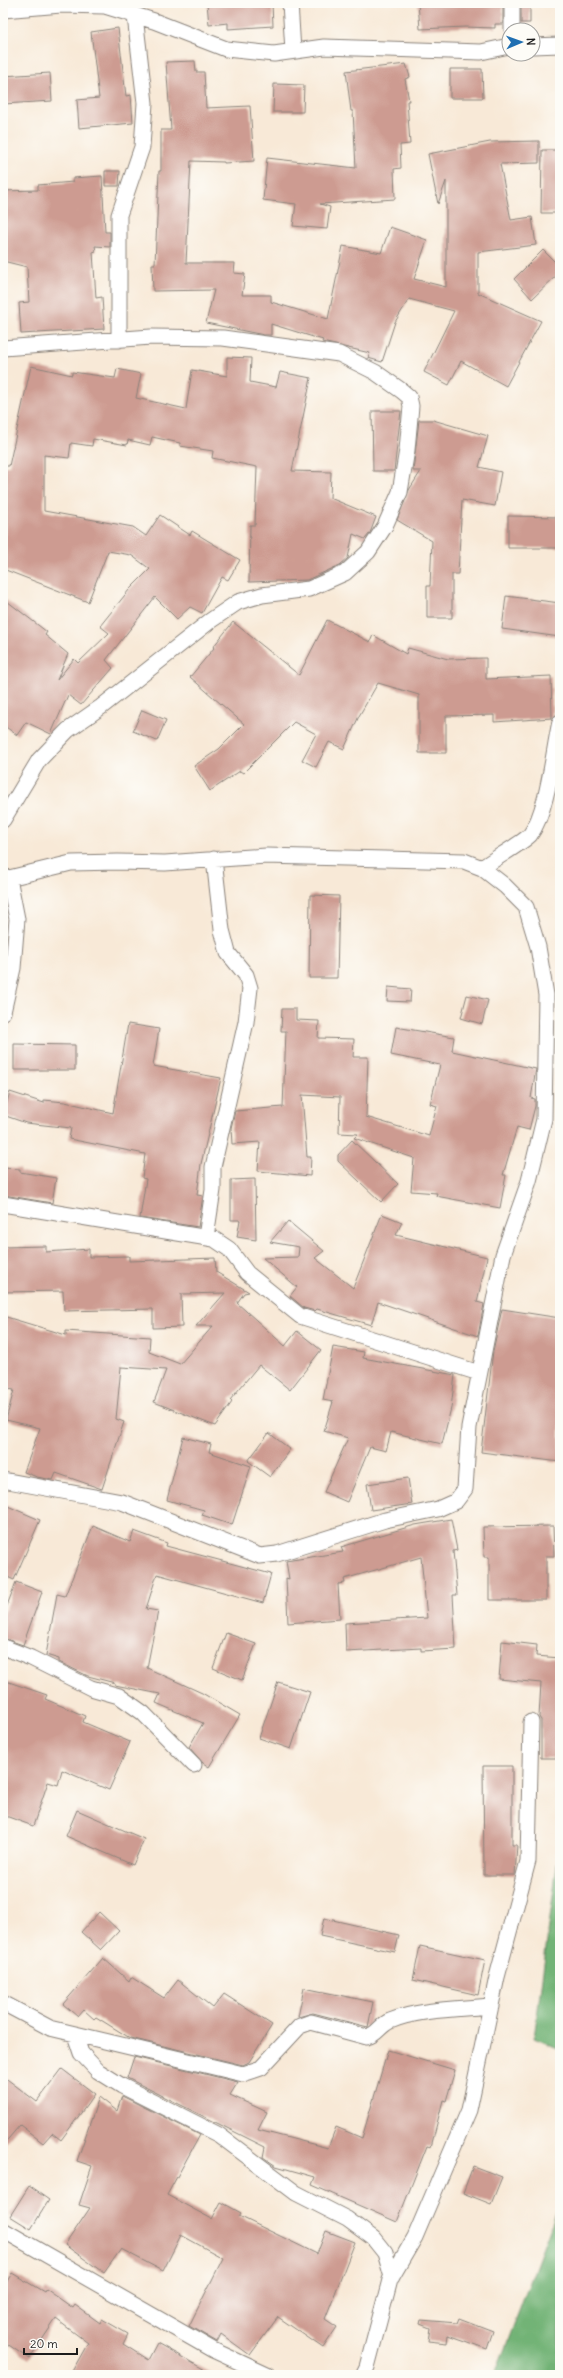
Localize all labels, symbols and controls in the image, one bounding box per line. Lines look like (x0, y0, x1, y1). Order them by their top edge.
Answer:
north arrow (501, 22, 541, 62)
text: N (524, 38, 538, 46)
scale bar (24, 2330, 77, 2356)
text: 20 m (30, 2336, 58, 2351)

